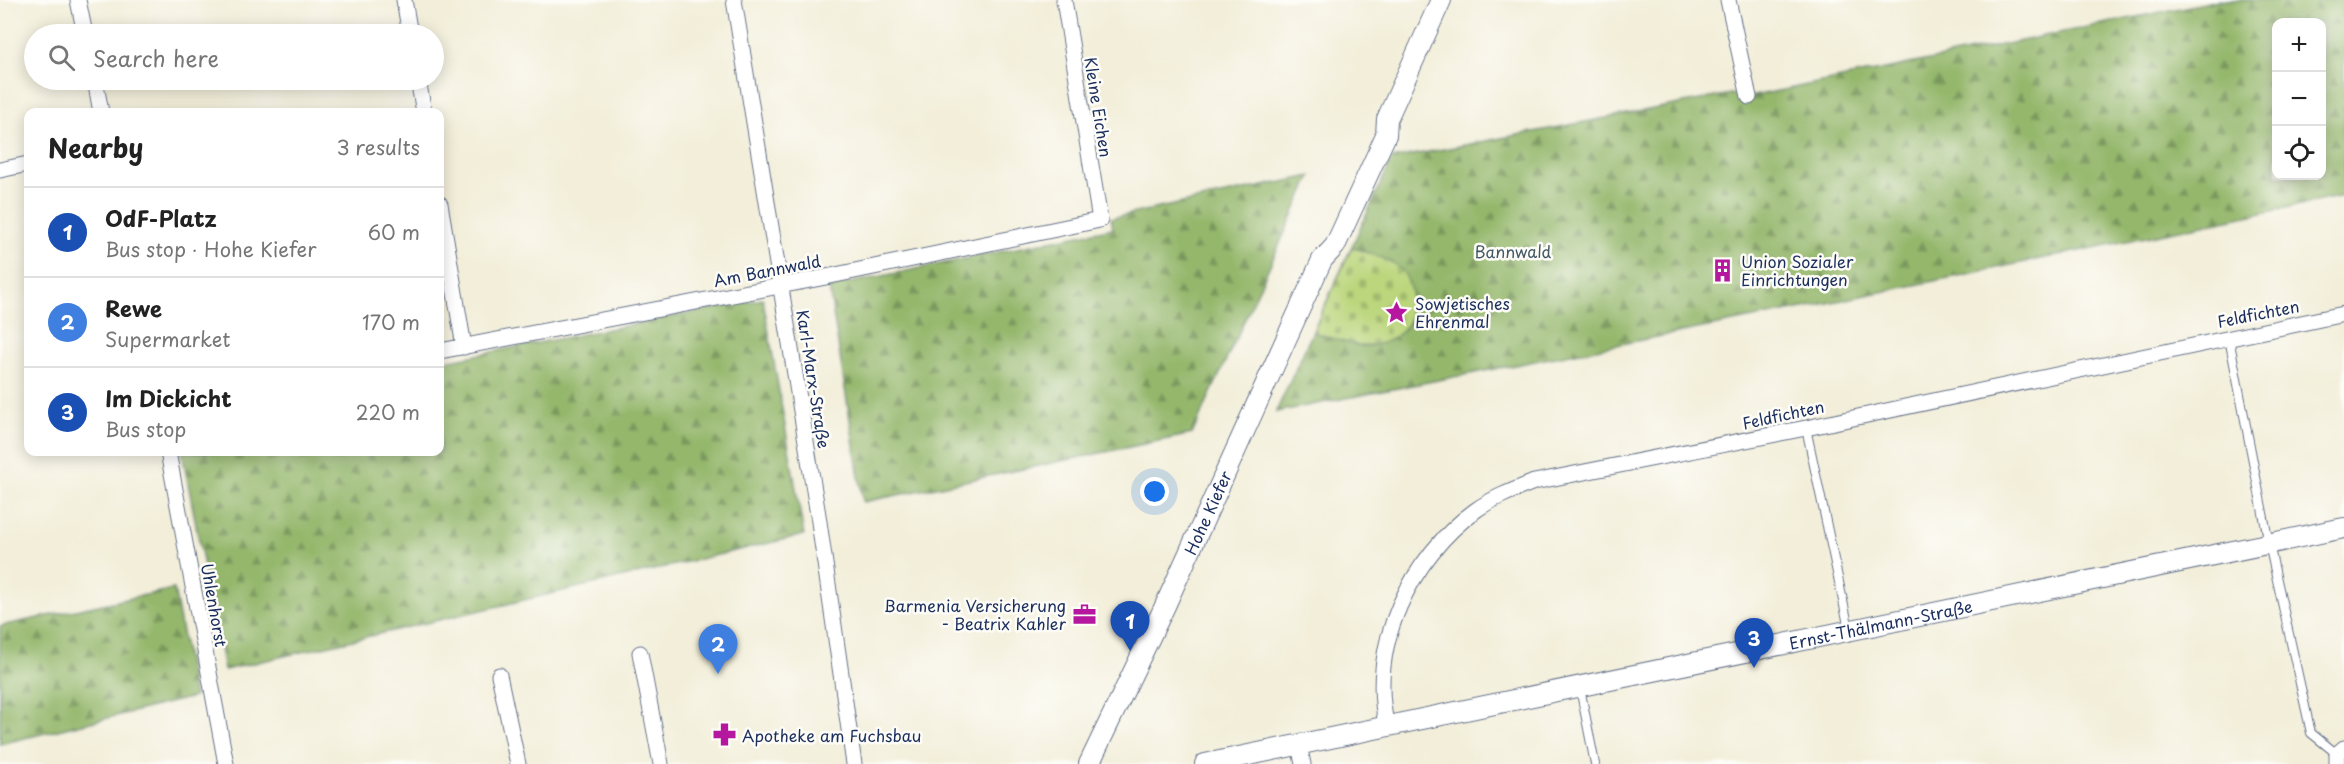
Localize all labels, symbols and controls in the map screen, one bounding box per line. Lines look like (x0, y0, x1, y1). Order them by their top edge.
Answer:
map controls (2272, 18, 2326, 180)
button: + (2272, 18, 2326, 72)
search box (24, 24, 444, 90)
icon: search (45, 41, 78, 74)
text: Search here (93, 41, 219, 74)
street label: Kleine Eichen (1079, 55, 1119, 159)
button: − (2272, 72, 2326, 126)
button: locate (2272, 126, 2326, 180)
text: Nearby (48, 128, 143, 167)
text: 3 results (337, 132, 420, 162)
text: OdF-Platz (105, 201, 217, 234)
text: 1 (63, 217, 72, 247)
text: 60 m (368, 217, 420, 247)
text: Bus stop · Hohe Kiefer (105, 234, 317, 264)
park label: Bannwald (1475, 239, 1552, 263)
street label: Am Bannwald (711, 248, 823, 292)
place label: Union Sozialer Einrichtungen (1741, 249, 1854, 291)
building icon: Union Sozialer Einrichtungen (1710, 257, 1736, 283)
text: Rewe (105, 291, 162, 324)
place label: Sowjetisches Ehrenmal (1415, 291, 1510, 333)
street label: Feldfichten (2215, 293, 2301, 333)
place icon: Sowjetisches Ehrenmal (1384, 299, 1410, 325)
text: 2 (60, 307, 75, 337)
text: 170 m (362, 307, 420, 337)
street label: Karl-Marx-Straße (791, 308, 837, 450)
text: Supermarket (105, 324, 231, 354)
text: Im Dickicht (105, 381, 232, 414)
street label: Feldfichten (1740, 394, 1826, 434)
text: 3 (61, 397, 74, 427)
text: 220 m (356, 397, 420, 427)
text: Bus stop (105, 414, 186, 444)
street label: Hohe Kiefer (1178, 466, 1237, 558)
your location (1140, 477, 1169, 506)
street label: Uhlenhorst (196, 561, 234, 649)
place label: Barmenia Versicherung - Beatrix Kahler (884, 593, 1066, 635)
street label: Ernst-Thälmann-Straße (1787, 593, 1974, 655)
office icon: Barmenia Versicherung - Beatrix Kahler (1071, 601, 1097, 627)
pin: 1 (1110, 602, 1150, 651)
pin: 3 (1734, 618, 1774, 668)
pin: 2 (698, 624, 738, 674)
pharmacy icon: Apotheke am Fuchsbau (711, 722, 737, 748)
place label: Apotheke am Fuchsbau (742, 723, 921, 747)

